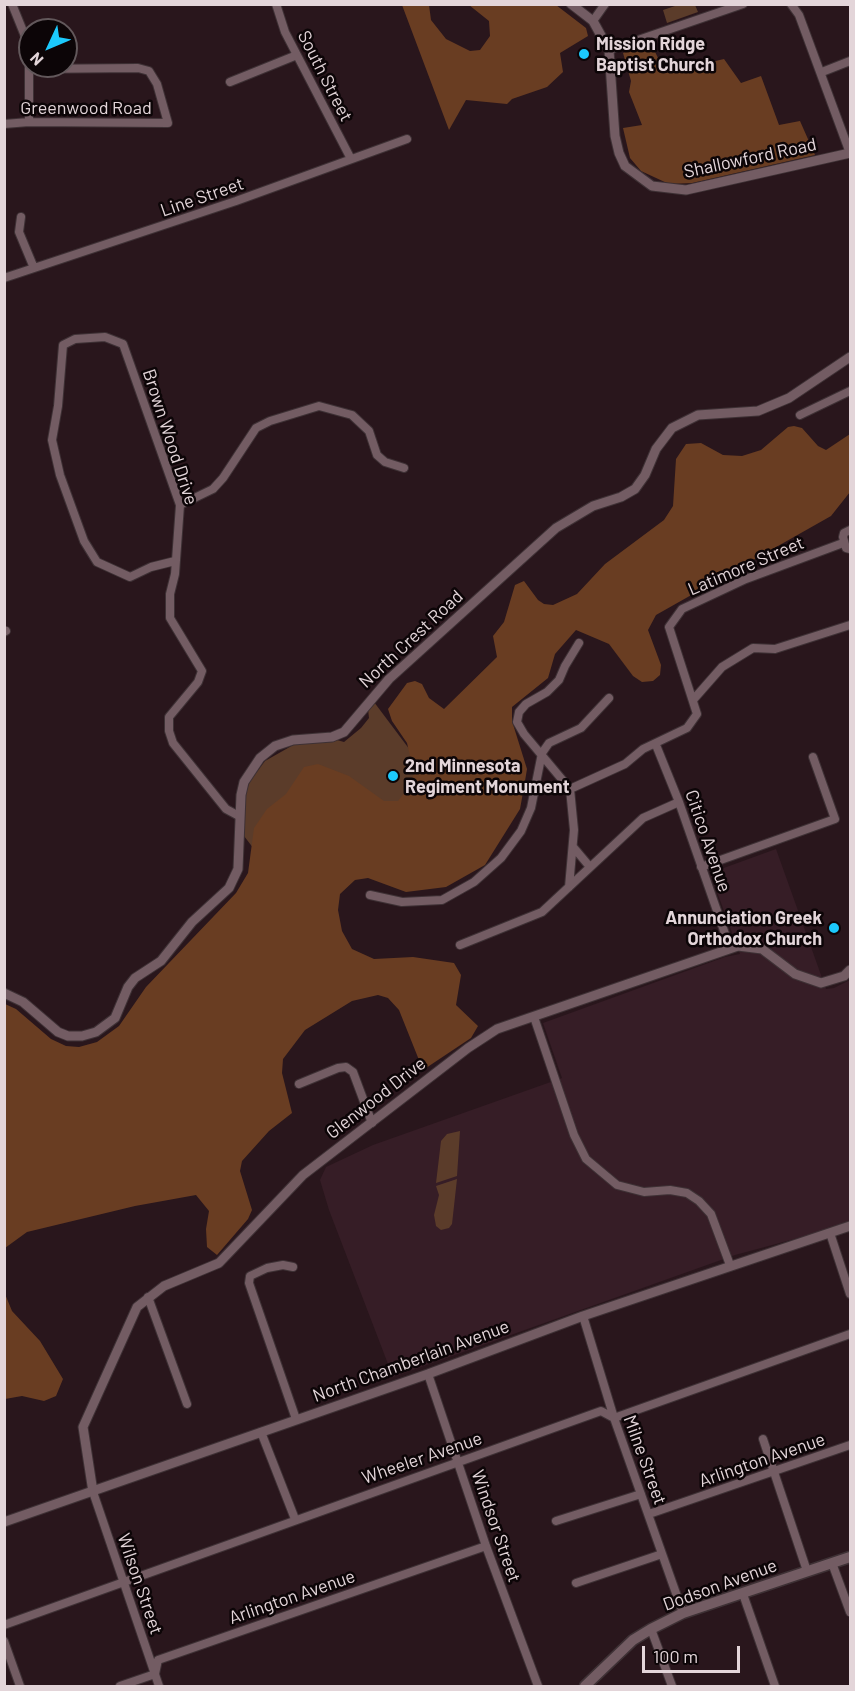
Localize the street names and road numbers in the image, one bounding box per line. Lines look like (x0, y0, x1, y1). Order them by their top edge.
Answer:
street label: South Street (293, 27, 357, 125)
street label: Greenwood Road (20, 97, 152, 119)
street label: Shallowford Road (682, 133, 818, 183)
street label: Line Street (157, 173, 247, 221)
street label: Brown Wood Drive (138, 366, 202, 508)
street label: Latimore Street (685, 532, 807, 600)
street label: North Crest Road (355, 585, 467, 693)
street label: Citico Avenue (680, 787, 736, 895)
street label: Glenwood Drive (322, 1053, 430, 1143)
street label: North Chamberlain Avenue (310, 1315, 512, 1407)
street label: Milne Street (619, 1412, 671, 1508)
street label: Wheeler Avenue (359, 1427, 485, 1489)
street label: Arlington Avenue (696, 1428, 828, 1492)
street label: Windsor Street (467, 1467, 525, 1585)
street label: Wilson Street (113, 1531, 167, 1637)
street label: Dodson Avenue (660, 1554, 780, 1616)
street label: Arlington Avenue (226, 1565, 358, 1629)

